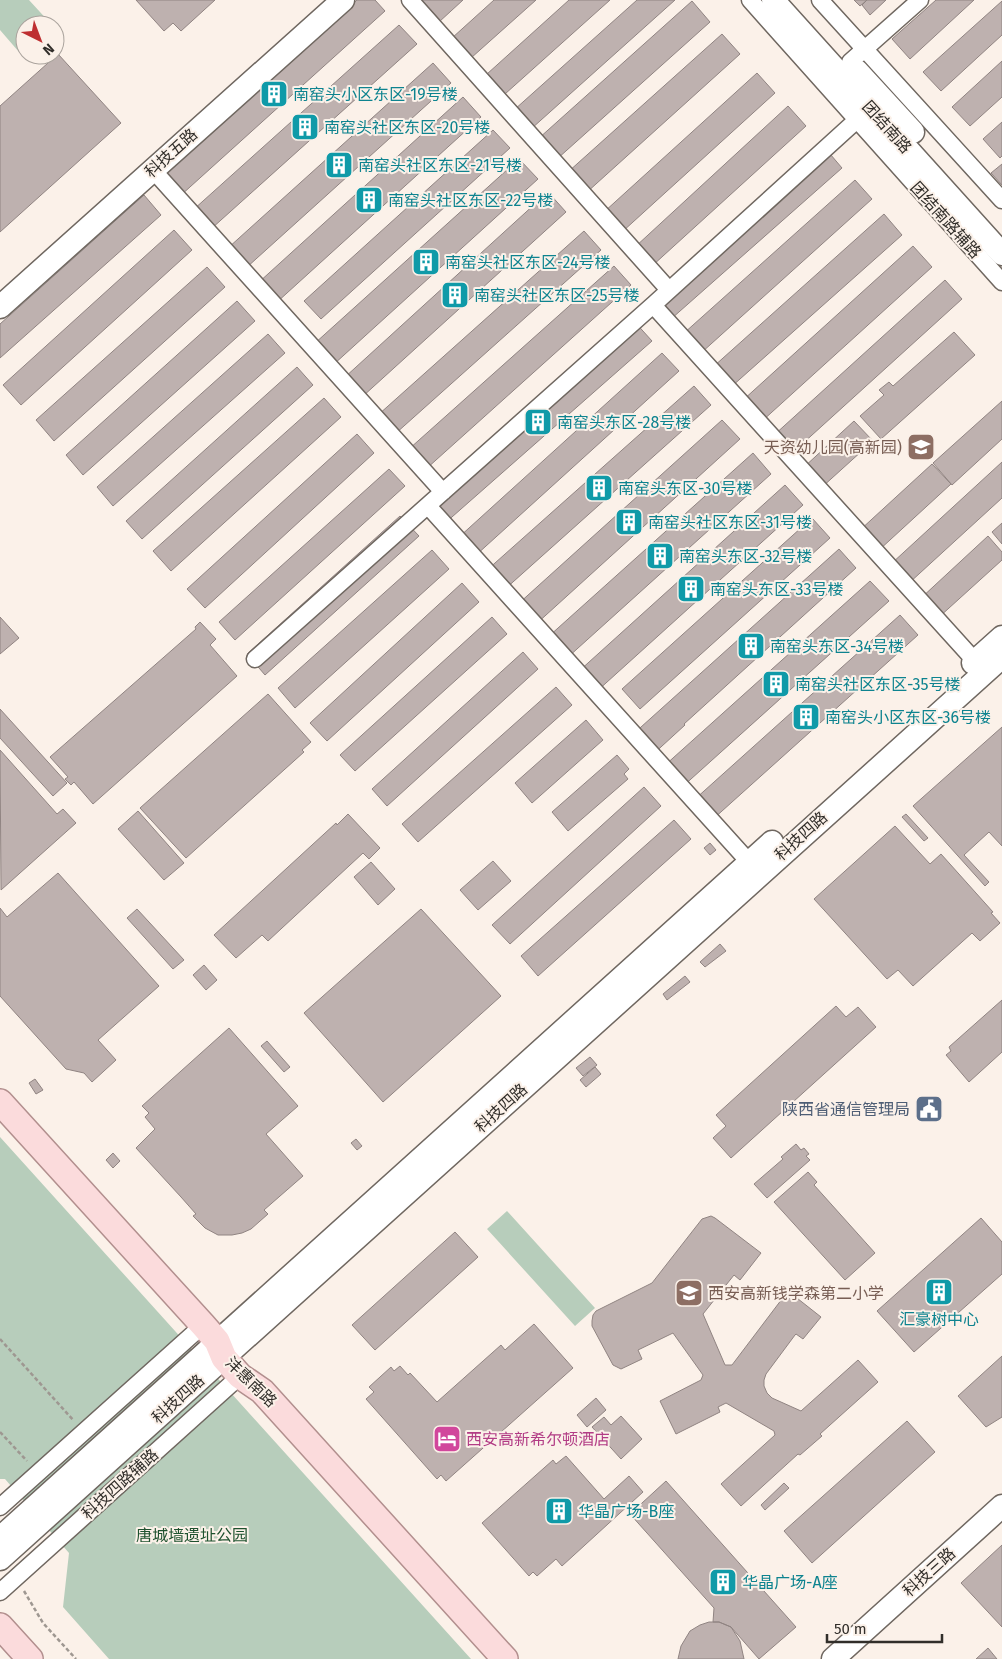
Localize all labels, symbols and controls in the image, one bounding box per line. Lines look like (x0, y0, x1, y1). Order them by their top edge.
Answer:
north arrow (15, 15, 65, 65)
text: N (39, 40, 58, 59)
building icon: 南窑头小区东区-19号楼 (259, 79, 289, 109)
place label: 南窑头小区东区-19号楼 (293, 85, 458, 104)
street label: 团结南路 (859, 97, 915, 157)
building icon: 南窑头社区东区-20号楼 (290, 112, 320, 142)
place label: 南窑头社区东区-20号楼 (324, 118, 490, 137)
street label: 科技五路 (141, 125, 201, 181)
building icon: 南窑头社区东区-21号楼 (324, 150, 354, 180)
place label: 南窑头社区东区-21号楼 (358, 156, 522, 175)
street label: 团结南路辅路 (907, 178, 985, 262)
building icon: 南窑头社区东区-22号楼 (354, 185, 384, 215)
place label: 南窑头社区东区-22号楼 (388, 191, 553, 210)
building icon: 南窑头社区东区-24号楼 (411, 247, 441, 277)
place label: 南窑头社区东区-24号楼 (445, 253, 610, 272)
building icon: 南窑头社区东区-25号楼 (440, 280, 470, 310)
place label: 南窑头社区东区-25号楼 (474, 286, 639, 305)
building icon: 南窑头东区-28号楼 (523, 407, 553, 437)
place label: 南窑头东区-28号楼 (557, 413, 691, 432)
school or university icon: 天资幼儿园(高新园) (906, 432, 936, 462)
place label: 天资幼儿园(高新园) (764, 438, 902, 457)
building icon: 南窑头东区-30号楼 (584, 473, 614, 503)
place label: 南窑头东区-30号楼 (618, 479, 752, 498)
building icon: 南窑头社区东区-31号楼 (614, 507, 644, 537)
place label: 南窑头社区东区-31号楼 (648, 513, 812, 532)
building icon: 南窑头东区-32号楼 (645, 541, 675, 571)
place label: 南窑头东区-32号楼 (679, 547, 812, 566)
building icon: 南窑头东区-33号楼 (676, 574, 706, 604)
place label: 南窑头东区-33号楼 (710, 580, 843, 599)
building icon: 南窑头东区-34号楼 (736, 631, 766, 661)
place label: 南窑头东区-34号楼 (770, 637, 904, 656)
building icon: 南窑头社区东区-35号楼 (761, 669, 791, 699)
place label: 南窑头社区东区-35号楼 (795, 675, 961, 694)
building icon: 南窑头小区东区-36号楼 (791, 702, 821, 732)
place label: 南窑头小区东区-36号楼 (825, 708, 991, 727)
street label: 科技四路 (771, 808, 831, 864)
street label: 科技四路 (471, 1080, 531, 1136)
public building icon: 陕西省通信管理局 (914, 1094, 944, 1124)
place label: 陕西省通信管理局 (782, 1100, 910, 1119)
building icon: 汇豪树中心 (924, 1277, 954, 1307)
school or university icon: 西安高新钱学森第二小学 (674, 1278, 704, 1308)
place label: 西安高新钱学森第二小学 (708, 1284, 884, 1303)
place label: 汇豪树中心 (899, 1310, 979, 1329)
street label: 沣惠南路 (221, 1353, 281, 1411)
street label: 科技四路 (148, 1371, 208, 1427)
hotel icon: 西安高新希尔顿酒店 (432, 1424, 462, 1454)
place label: 西安高新希尔顿酒店 (466, 1430, 610, 1449)
street label: 科技四路辅路 (78, 1445, 162, 1523)
building icon: 华晶广场-B座 (544, 1496, 574, 1526)
place label: 华晶广场-B座 (578, 1502, 674, 1521)
park label: 唐城墙遗址公园 (136, 1526, 248, 1545)
street label: 科技三路 (899, 1544, 959, 1600)
building icon: 华晶广场-A座 (708, 1567, 738, 1597)
place label: 华晶广场-A座 (742, 1573, 838, 1592)
scale bar (827, 1612, 942, 1644)
text: 50 m (834, 1620, 867, 1638)

